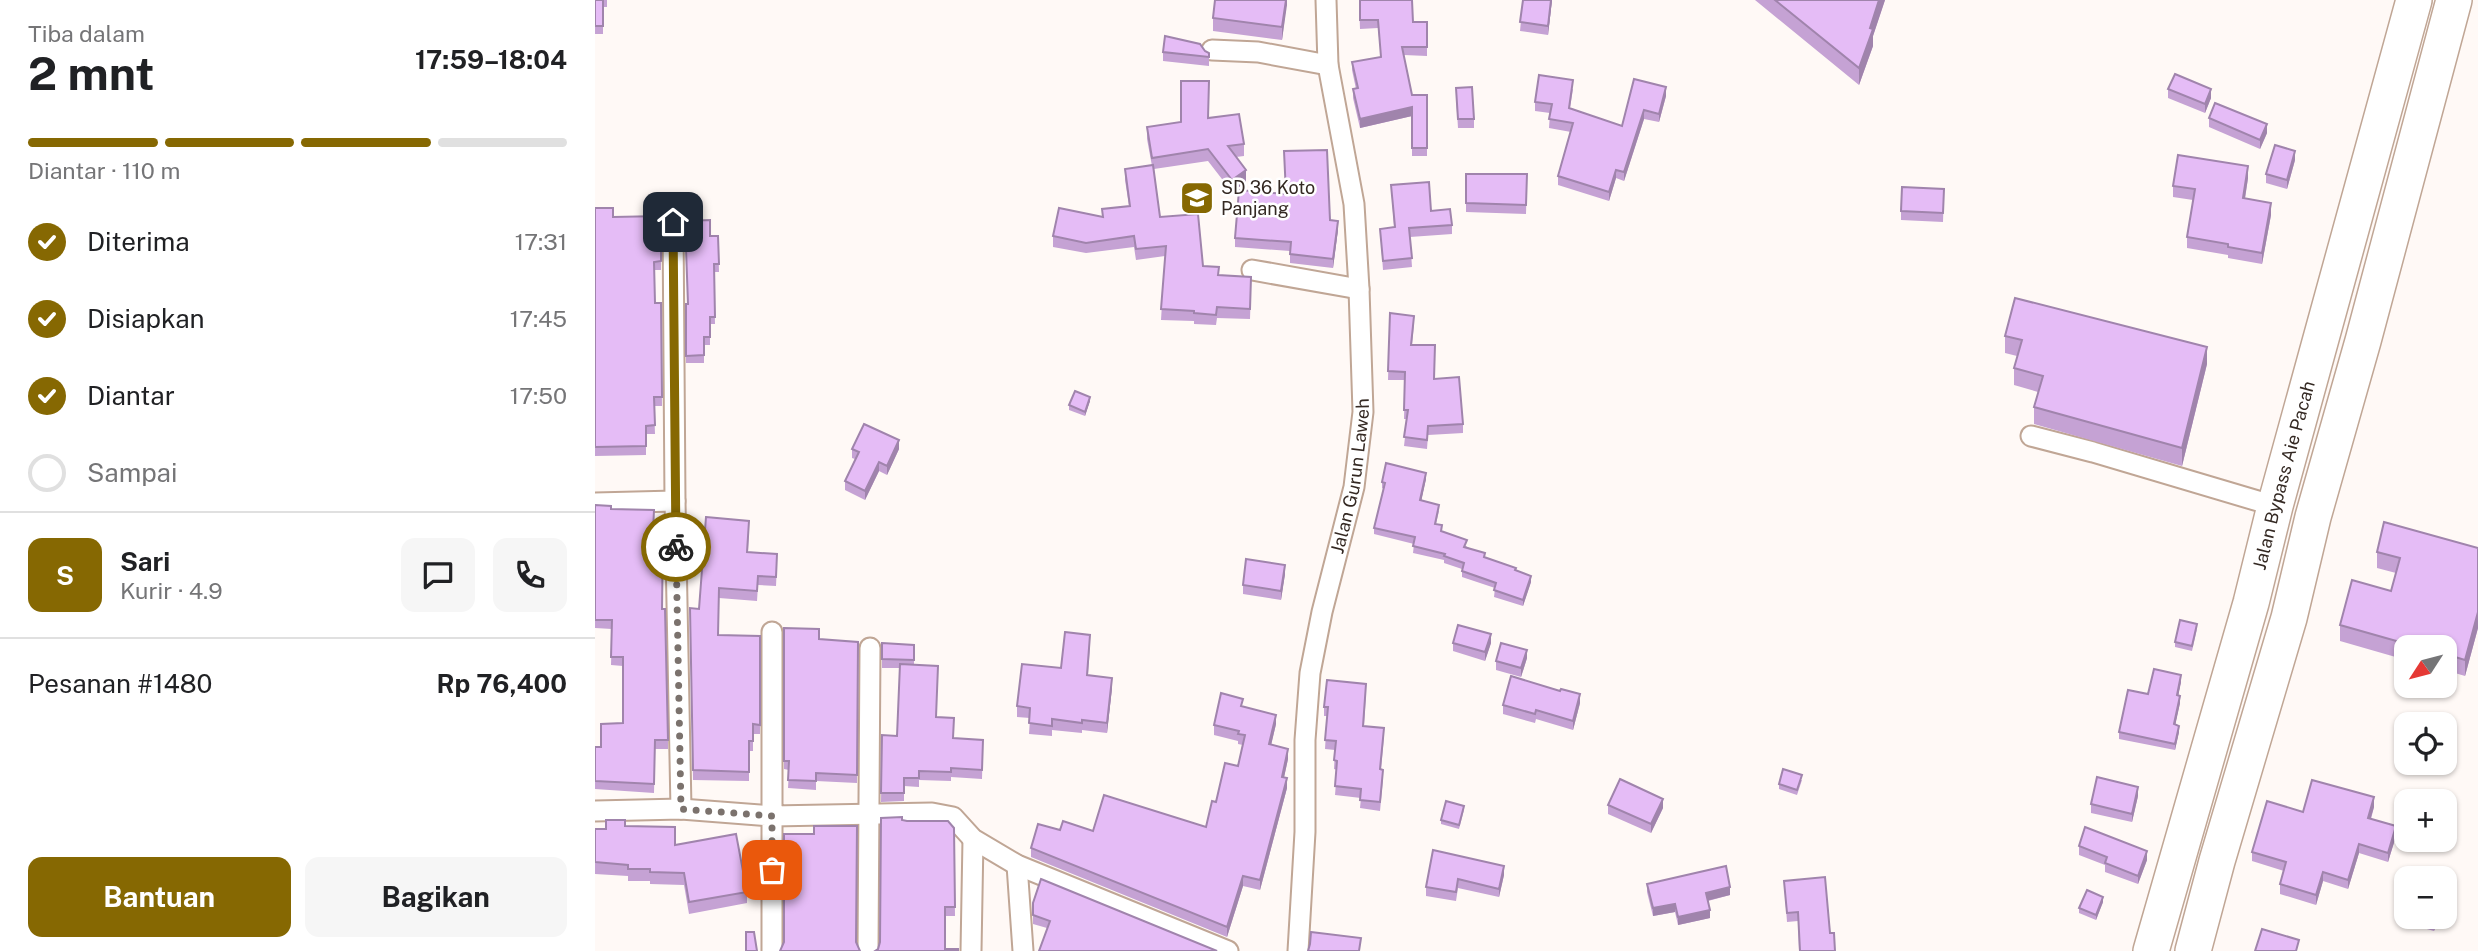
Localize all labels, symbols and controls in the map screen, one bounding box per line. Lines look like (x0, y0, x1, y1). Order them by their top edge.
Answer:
text: Tiba dalam (28, 20, 145, 47)
text: 17:59–18:04 (415, 44, 567, 75)
text: 2 mnt (28, 46, 154, 100)
text: Diantar · 110 m (28, 157, 180, 184)
place label: SD 36 Koto Panjang (1221, 177, 1315, 219)
school or university icon: SD 36 Koto Panjang (1178, 179, 1216, 217)
pin (643, 192, 703, 252)
icon: home (654, 203, 692, 241)
icon: check (28, 223, 66, 261)
text: Diterima (87, 226, 190, 257)
text: 17:31 (515, 228, 567, 255)
icon: check (28, 300, 66, 338)
text: Disiapkan (87, 303, 205, 334)
text: 17:45 (510, 305, 567, 332)
icon: check (28, 377, 66, 415)
street label: Jalan Bypass Aie Pacah (2249, 378, 2319, 572)
text: Diantar (87, 380, 175, 411)
text: 17:50 (510, 382, 567, 409)
street label: Jalan Gurun Laweh (1326, 398, 1373, 556)
text: Sampai (87, 457, 177, 488)
courier (641, 512, 711, 582)
icon: bike (657, 528, 695, 566)
button: chat (401, 538, 475, 612)
button: phone (493, 538, 567, 612)
text: Sari (120, 546, 170, 577)
text: S (56, 560, 74, 591)
text: Kurir · 4.9 (120, 577, 223, 604)
north arrow (2394, 635, 2457, 698)
map controls (2394, 635, 2457, 929)
text: Pesanan #1480 (28, 668, 212, 699)
text: Rp 76,400 (437, 668, 567, 699)
button: locate (2394, 712, 2457, 775)
button: + (2394, 789, 2457, 852)
pin (742, 840, 802, 900)
icon: bag (753, 851, 791, 889)
button: Bantuan (28, 857, 291, 937)
button: Bagikan (305, 857, 567, 937)
button: − (2394, 866, 2457, 929)

